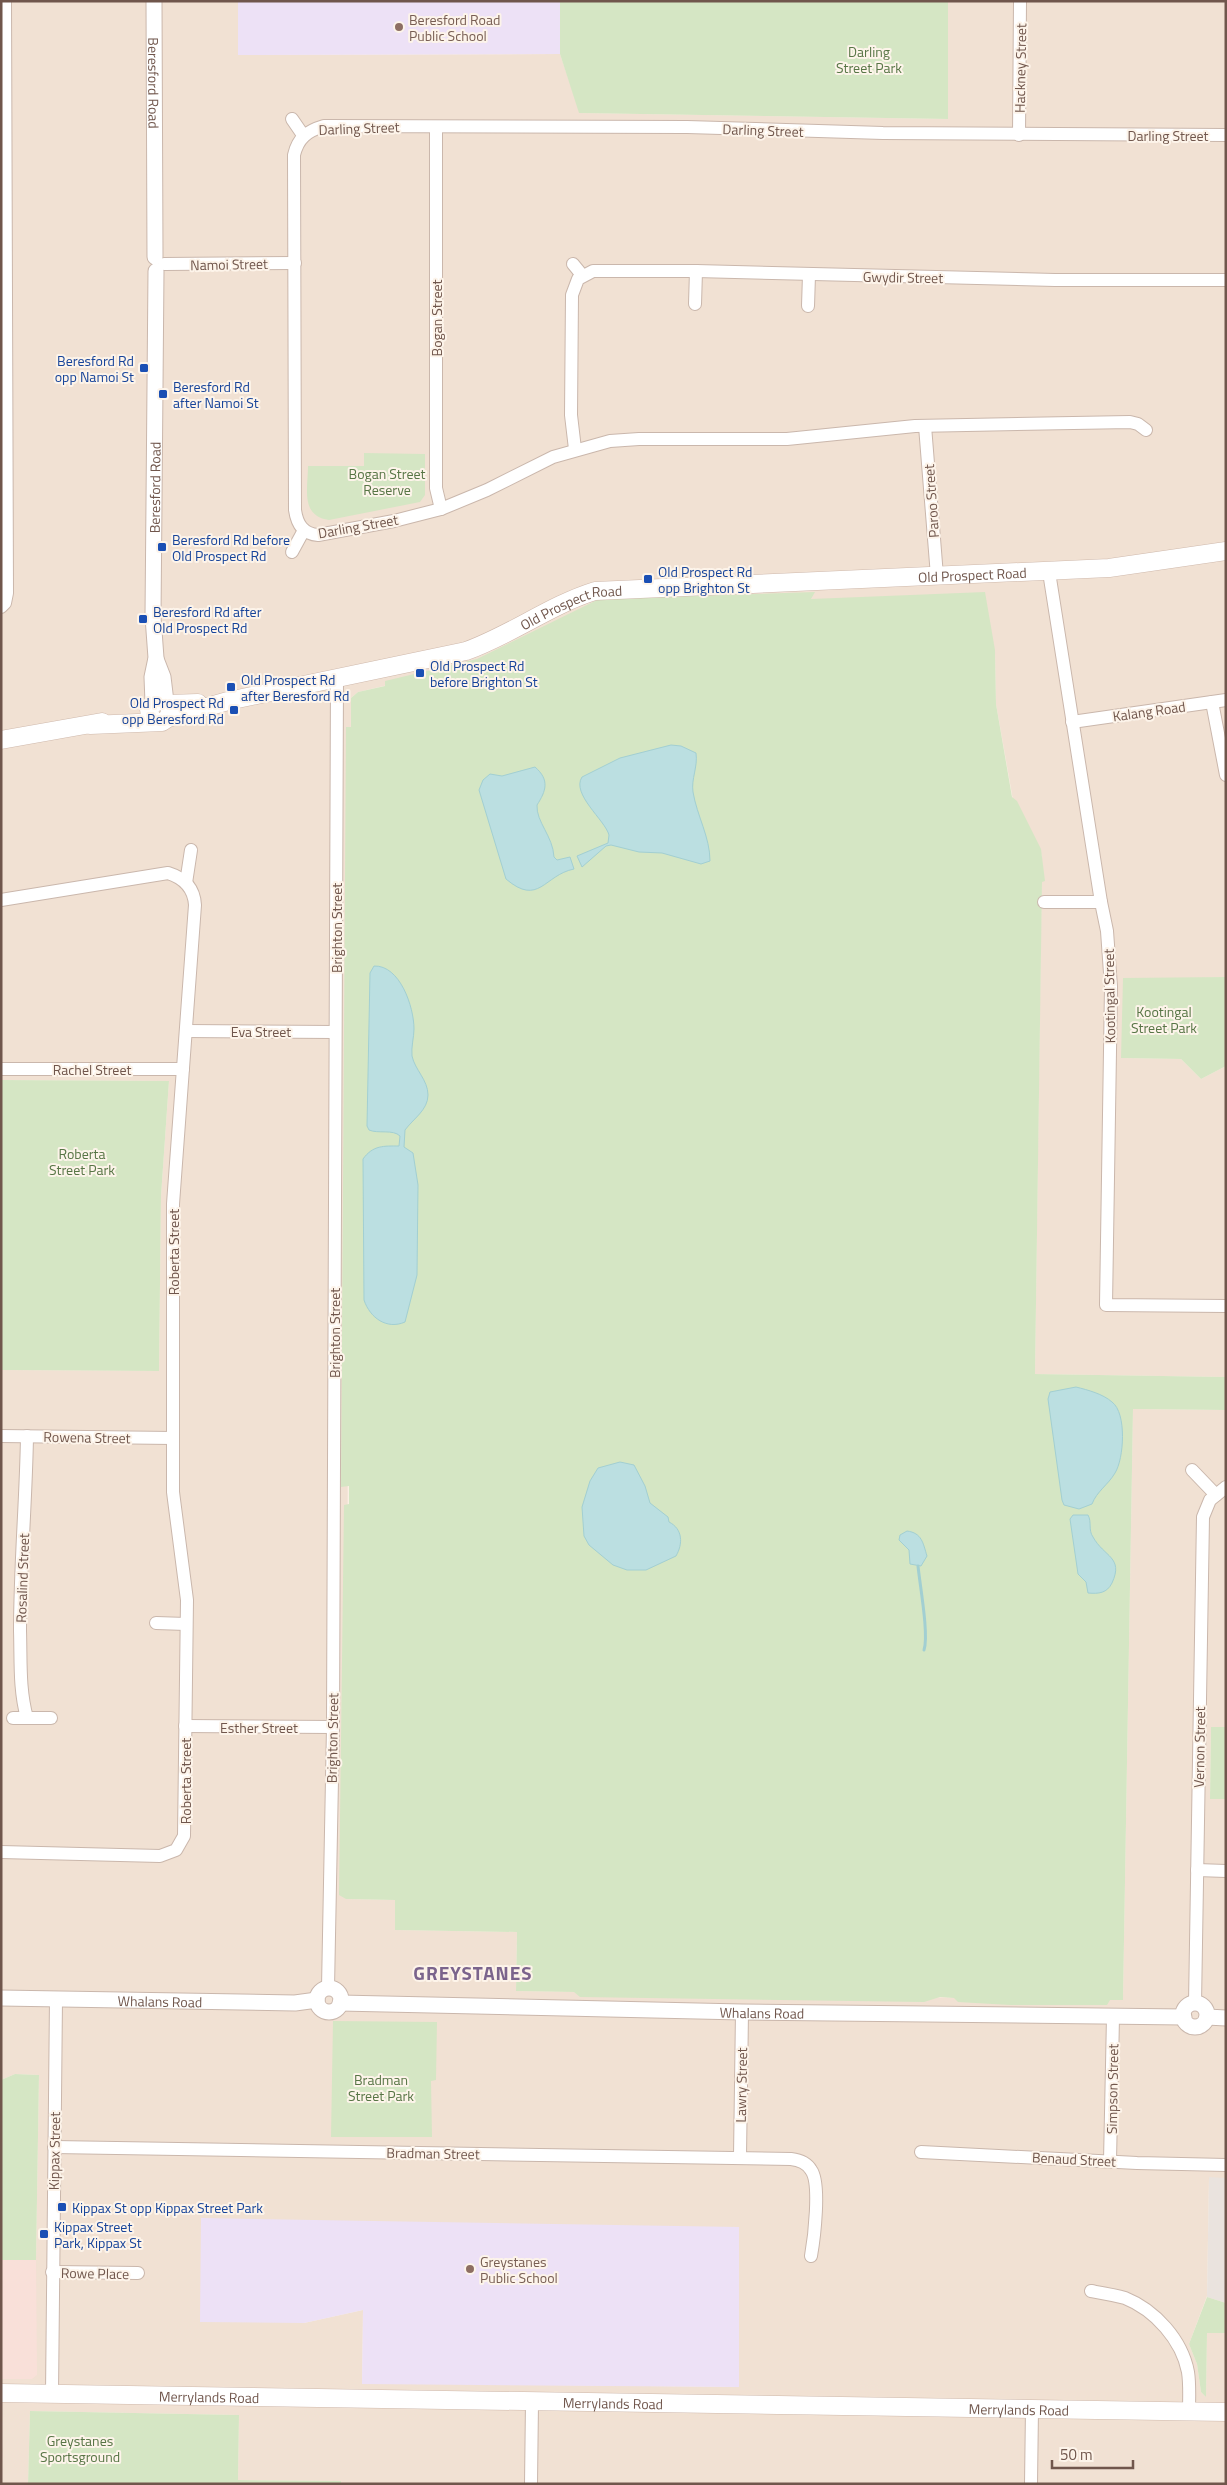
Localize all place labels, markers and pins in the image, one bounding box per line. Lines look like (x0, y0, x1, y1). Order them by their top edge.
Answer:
place label: Beresford Road Public School (409, 9, 500, 46)
marker: Beresford Road Public School (393, 21, 405, 33)
place label: Beresford Rd opp Namoi St (55, 350, 134, 387)
marker: Beresford Rd opp Namoi St (138, 362, 150, 374)
place label: Beresford Rd after Namoi St (173, 376, 259, 413)
marker: Beresford Rd after Namoi St (157, 388, 169, 400)
place label: Beresford Rd before Old Prospect Rd (172, 529, 290, 566)
marker: Beresford Rd before Old Prospect Rd (156, 541, 168, 553)
place label: Old Prospect Rd opp Brighton St (658, 561, 752, 598)
marker: Old Prospect Rd opp Brighton St (642, 573, 654, 585)
place label: Beresford Rd after Old Prospect Rd (153, 601, 262, 638)
marker: Beresford Rd after Old Prospect Rd (137, 613, 149, 625)
place label: Old Prospect Rd before Brighton St (430, 655, 538, 692)
marker: Old Prospect Rd before Brighton St (414, 667, 426, 679)
place label: Old Prospect Rd after Beresford Rd (241, 669, 350, 706)
marker: Old Prospect Rd after Beresford Rd (225, 681, 237, 693)
place label: Old Prospect Rd opp Beresford Rd (122, 692, 224, 729)
marker: Old Prospect Rd opp Beresford Rd (228, 704, 240, 716)
place label: Kippax St opp Kippax Street Park (72, 2197, 263, 2218)
marker: Kippax St opp Kippax Street Park (56, 2201, 68, 2213)
place label: Kippax Street Park, Kippax St (54, 2216, 142, 2253)
marker: Kippax Street Park, Kippax St (38, 2228, 50, 2240)
place label: Greystanes Public School (480, 2251, 558, 2288)
marker: Greystanes Public School (464, 2263, 476, 2275)

